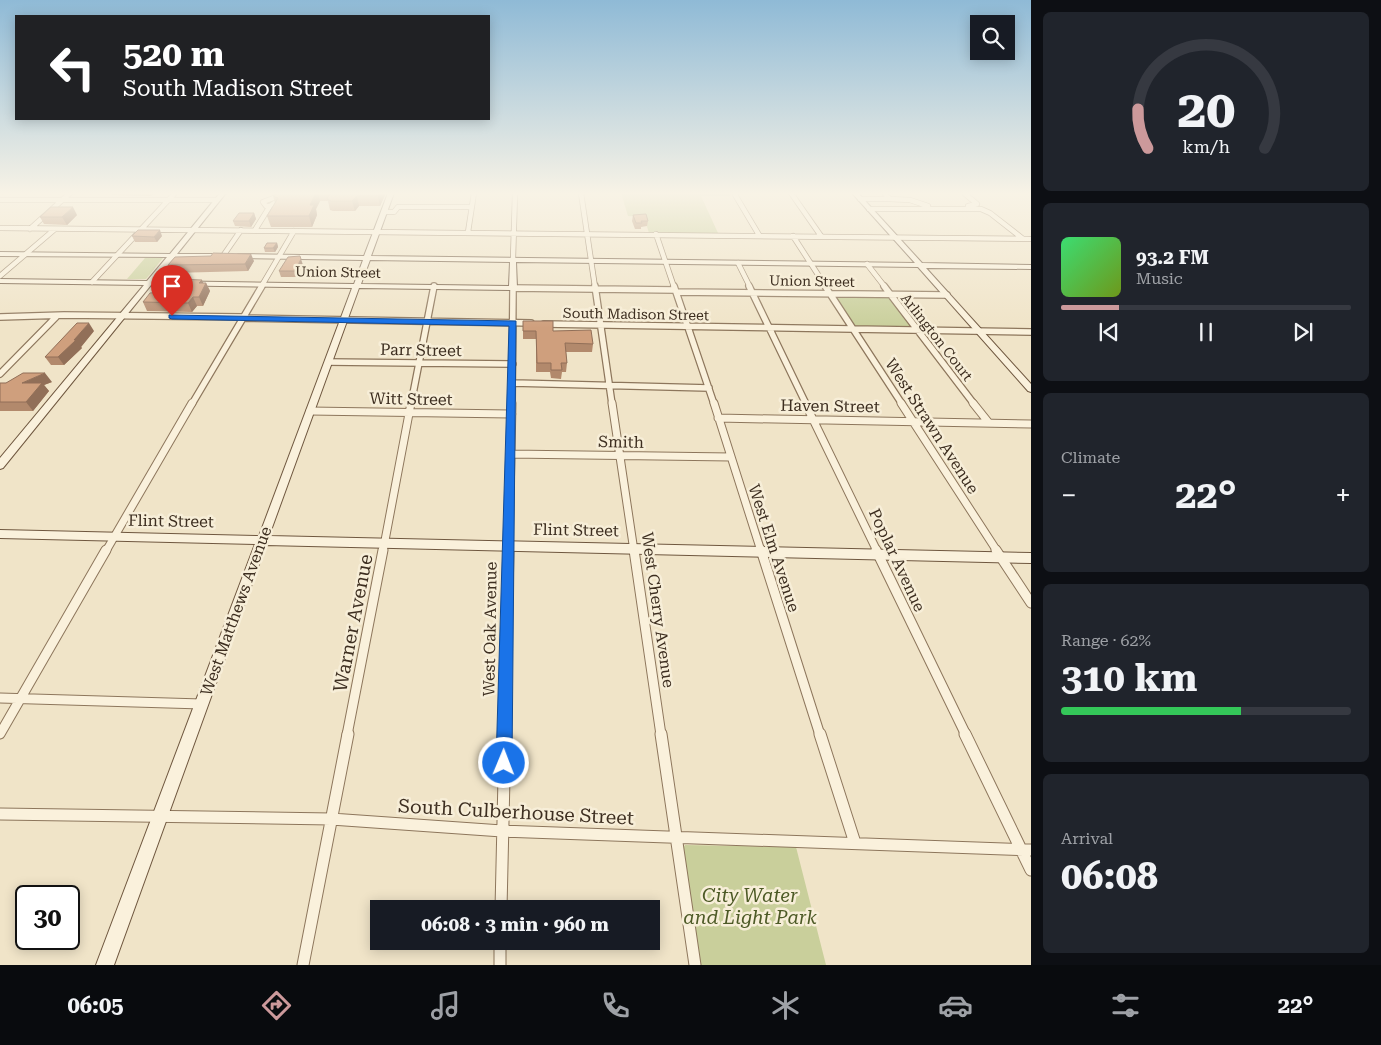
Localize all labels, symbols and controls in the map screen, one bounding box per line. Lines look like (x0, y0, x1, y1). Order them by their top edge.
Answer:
map controls (970, 15, 1015, 60)
button: search (970, 15, 1015, 60)
text: 520 m (123, 34, 224, 75)
icon: left (40, 35, 105, 100)
text: South Madison Street (123, 76, 353, 101)
text: 20 (1177, 79, 1235, 140)
text: km/h (1182, 136, 1230, 157)
text: 93.2 FM (1136, 246, 1209, 269)
street label: Union Street (295, 263, 381, 281)
pin (151, 265, 193, 316)
text: Music (1136, 269, 1183, 288)
icon: arrive (158, 272, 186, 300)
street label: Union Street (769, 272, 855, 290)
street label: Arlington Court (898, 290, 976, 384)
street label: South Madison Street (563, 305, 709, 323)
icon: previous (1095, 318, 1123, 346)
icon: pause (1192, 318, 1220, 346)
icon: next (1289, 318, 1317, 346)
street label: Parr Street (380, 340, 462, 360)
street label: West Strawn Avenue (881, 355, 983, 497)
street label: Witt Street (369, 389, 453, 409)
street label: Haven Street (780, 396, 880, 416)
street label: Smith (598, 432, 644, 452)
text: Climate (1061, 448, 1120, 467)
text: 22° (1175, 473, 1237, 517)
text: − (1061, 479, 1077, 512)
text: + (1335, 479, 1351, 512)
street label: West Elm Avenue (744, 482, 804, 614)
street label: Poplar Avenue (865, 505, 929, 615)
street label: Flint Street (128, 511, 214, 531)
street label: Flint Street (533, 520, 619, 540)
street label: West Matthews Avenue (196, 524, 276, 698)
street label: West Cherry Avenue (638, 531, 678, 689)
street label: Warner Avenue (328, 552, 378, 694)
street label: West Oak Avenue (479, 561, 501, 697)
text: Range · 62% (1061, 631, 1151, 650)
text: 310 km (1061, 656, 1197, 700)
position arrow (477, 736, 529, 788)
street label: South Culberhouse Street (397, 794, 635, 830)
text: Arrival (1061, 829, 1113, 848)
text: 06:08 (1061, 854, 1158, 898)
park label: City Water and Light Park (683, 884, 817, 929)
speed limit sign: 30 (15, 885, 80, 950)
text: 06:08 · 3 min · 960 m (421, 913, 609, 936)
icon: directions (259, 988, 294, 1023)
icon: music (428, 988, 463, 1023)
icon: phone (598, 988, 633, 1023)
icon: climate (768, 988, 803, 1023)
icon: car (938, 988, 973, 1023)
icon: filters (1108, 988, 1143, 1023)
text: 06:05 (67, 993, 124, 1018)
text: 22° (1278, 993, 1313, 1018)

